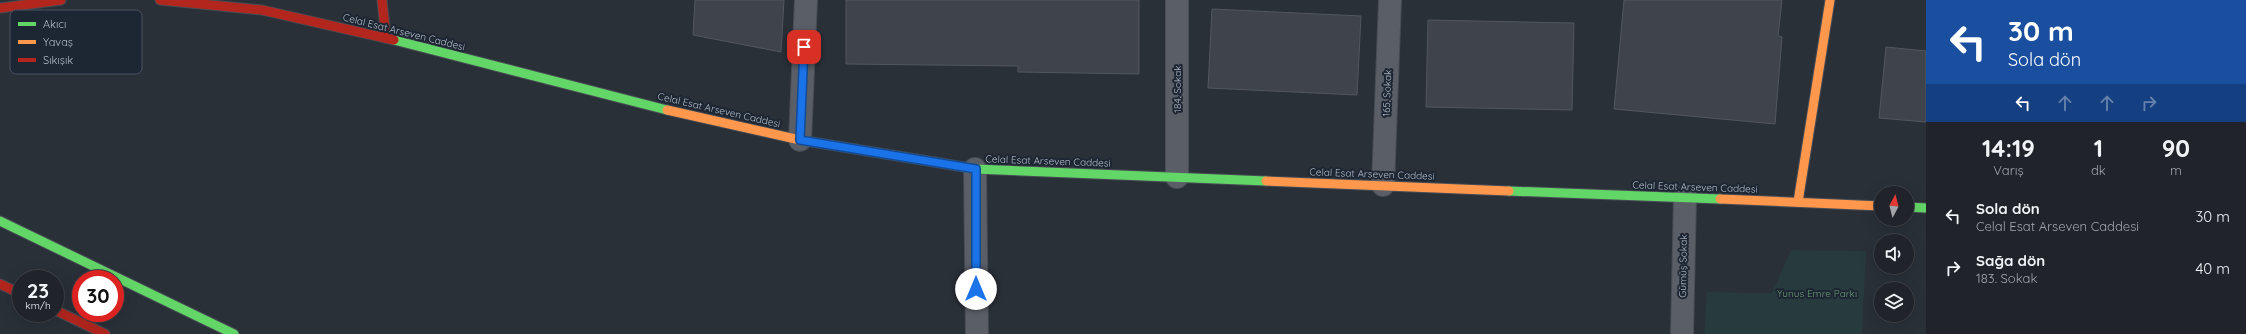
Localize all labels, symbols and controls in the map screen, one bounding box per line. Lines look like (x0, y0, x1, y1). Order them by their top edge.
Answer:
legend (10, 10, 142, 74)
street label: Celal Esat Arseven Caddesi (342, 11, 466, 53)
text: 30 m (2008, 13, 2074, 48)
icon: left (1942, 16, 1994, 68)
text: Akıcı (43, 17, 66, 31)
pin (787, 30, 821, 64)
text: Yavaş (43, 35, 73, 49)
icon: arrive (793, 36, 815, 58)
text: Sola dön (2008, 48, 2081, 71)
text: Sıkışık (43, 53, 73, 67)
street label: 184. Sokak (1171, 65, 1184, 113)
street label: 165. Sokak (1380, 69, 1394, 117)
street label: Celal Esat Arseven Caddesi (656, 90, 782, 130)
icon: left (2012, 92, 2034, 114)
icon: ahead (2054, 92, 2076, 114)
icon: ahead (2096, 92, 2118, 114)
icon: right (2138, 92, 2160, 114)
text: 14:19 (1982, 133, 2035, 163)
text: 1 (2094, 133, 2103, 163)
text: 90 (2162, 133, 2190, 163)
street label: Celal Esat Arseven Caddesi (985, 152, 1111, 170)
text: Varış (1993, 162, 2024, 178)
text: dk (2091, 162, 2106, 178)
text: m (2170, 162, 2182, 178)
street label: Celal Esat Arseven Caddesi (1309, 165, 1435, 183)
street label: Celal Esat Arseven Caddesi (1632, 178, 1758, 196)
north arrow (1874, 186, 1914, 226)
map controls (1874, 186, 1914, 322)
text: Sola dön (1976, 199, 2040, 218)
icon: left (1942, 205, 1964, 227)
text: 30 m (2195, 207, 2230, 226)
text: Celal Esat Arseven Caddesi (1976, 218, 2139, 234)
street label: Gümüş Sokak (1676, 234, 1690, 298)
button: sound (1874, 234, 1914, 274)
text: Sağa dön (1976, 251, 2045, 270)
icon: right (1942, 257, 1964, 279)
text: 40 m (2195, 259, 2230, 278)
position arrow (955, 268, 997, 310)
speed limit sign: 30 (72, 270, 124, 322)
text: 183. Sokak (1976, 270, 2037, 286)
text: 23 (27, 278, 49, 303)
button: layers (1874, 282, 1914, 322)
park label: Yunus Emre Parkı (1777, 287, 1857, 300)
text: km/h (25, 299, 51, 312)

